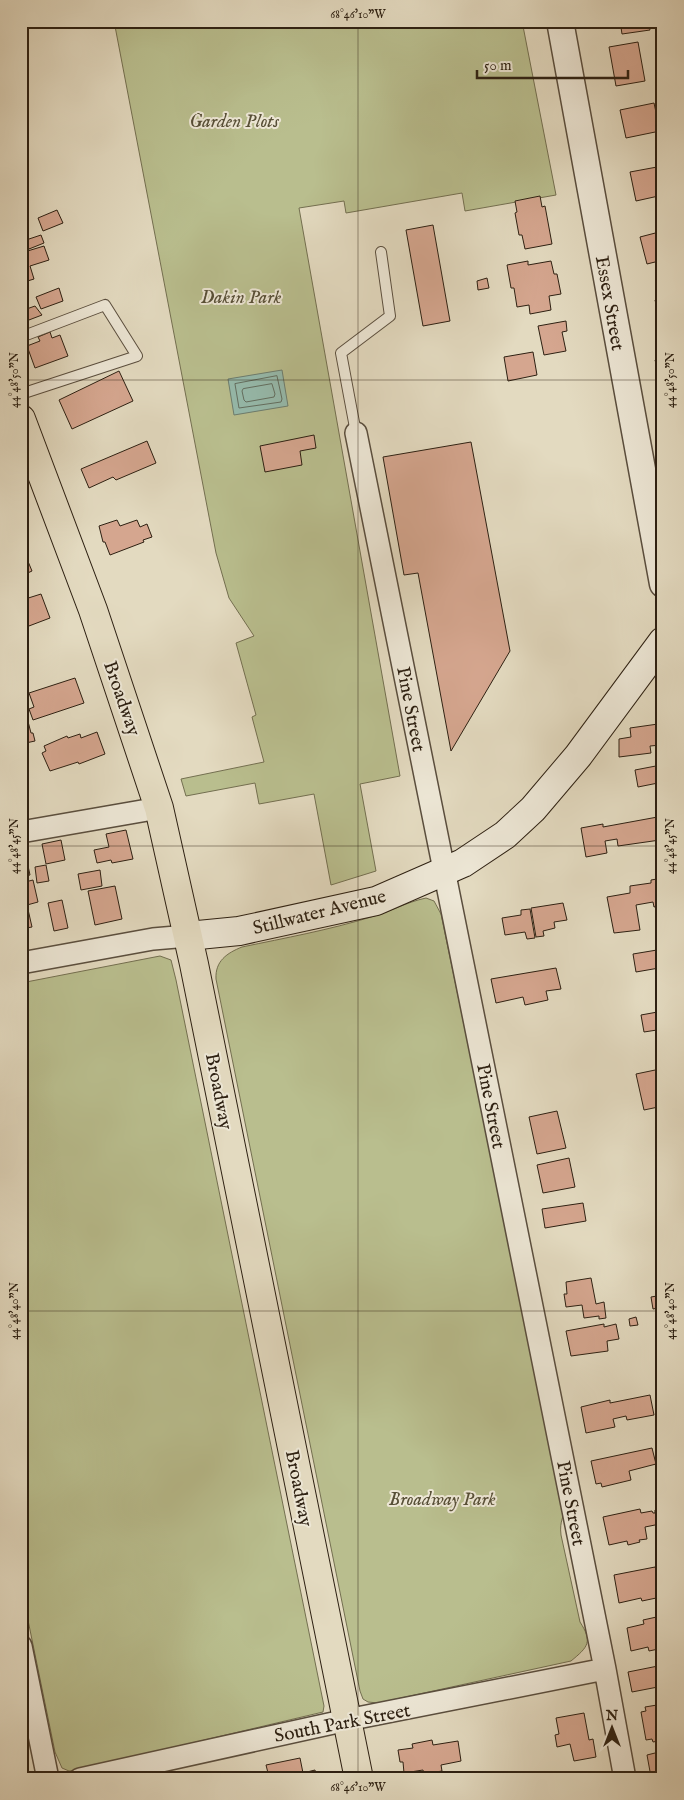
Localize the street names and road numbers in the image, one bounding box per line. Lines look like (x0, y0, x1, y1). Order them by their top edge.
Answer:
street label: Essex Street (589, 254, 629, 353)
street label: Broadway (97, 658, 145, 740)
street label: Pine Street (390, 665, 430, 754)
street label: Stillwater Avenue (250, 885, 389, 941)
street label: Broadway (199, 1051, 237, 1132)
street label: Pine Street (470, 1062, 510, 1151)
street label: Broadway (279, 1448, 317, 1529)
street label: Pine Street (550, 1459, 590, 1548)
street label: South Park Street (272, 1699, 413, 1749)

